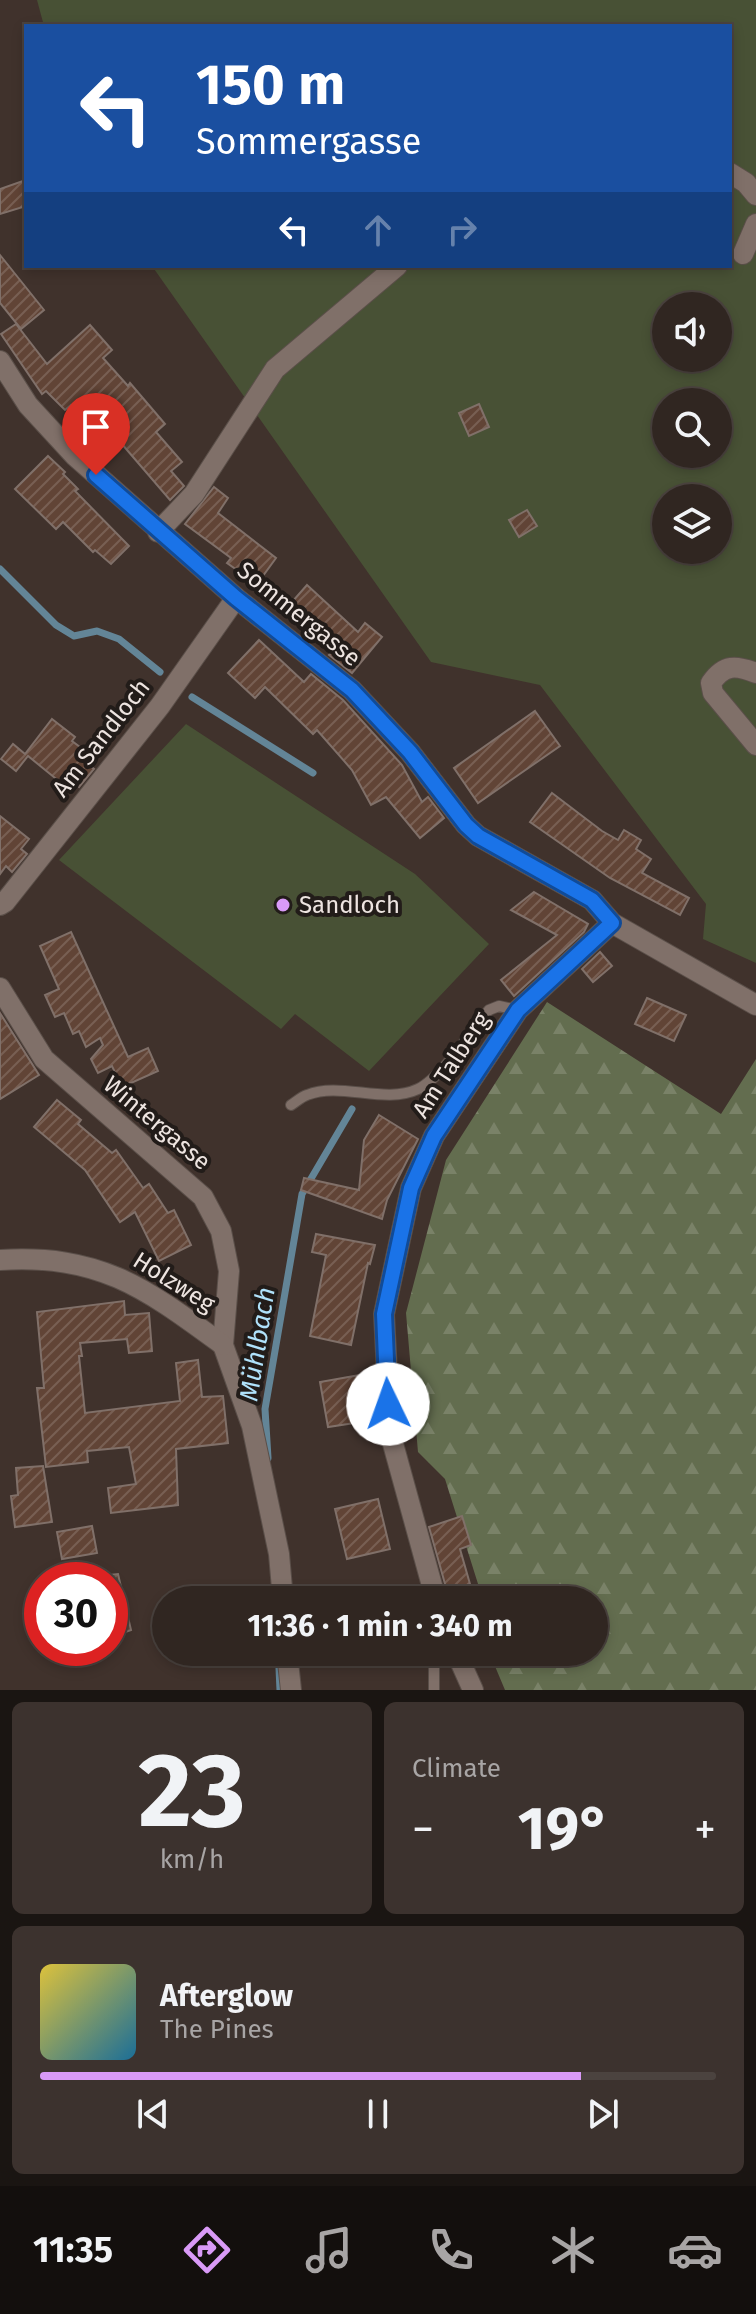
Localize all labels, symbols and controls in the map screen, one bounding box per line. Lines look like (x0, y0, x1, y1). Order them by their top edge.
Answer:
text: 150 m (196, 52, 345, 119)
icon: left (64, 56, 168, 160)
text: Sommergasse (196, 120, 421, 164)
icon: left (272, 208, 316, 252)
icon: ahead (356, 208, 400, 252)
icon: right (440, 208, 484, 252)
map controls (652, 292, 732, 564)
button: sound (652, 292, 732, 372)
button: search (652, 388, 732, 468)
pin (62, 393, 130, 475)
icon: arrive (74, 405, 118, 449)
button: layers (652, 484, 732, 564)
street label: Sommergasse (232, 556, 366, 672)
street label: Am Sandloch (46, 674, 156, 802)
place label: Sandloch (299, 891, 400, 919)
marker: Sandloch (274, 896, 292, 914)
street label: Am Talberg (406, 1006, 496, 1123)
street label: Wintergasse (98, 1070, 216, 1176)
street label: Holzweg (128, 1246, 220, 1318)
water label: Mühlbach (233, 1285, 282, 1403)
position arrow (346, 1362, 430, 1446)
speed limit sign: 30 (24, 1562, 128, 1666)
text: 11:36 · 1 min · 340 m (248, 1608, 513, 1644)
text: 23 (138, 1729, 246, 1854)
text: Climate (412, 1753, 501, 1784)
text: 19° (518, 1793, 610, 1865)
text: − (412, 1803, 434, 1856)
text: + (694, 1803, 716, 1856)
text: km/h (160, 1844, 224, 1875)
text: Afterglow (160, 1978, 293, 2014)
text: The Pines (160, 2014, 274, 2045)
icon: previous (131, 2092, 175, 2136)
icon: pause (356, 2092, 400, 2136)
icon: next (581, 2092, 625, 2136)
icon: directions (179, 2222, 235, 2278)
icon: music (301, 2222, 357, 2278)
icon: phone (423, 2222, 479, 2278)
icon: climate (545, 2222, 601, 2278)
icon: car (667, 2222, 723, 2278)
text: 11:35 (33, 2228, 113, 2272)

